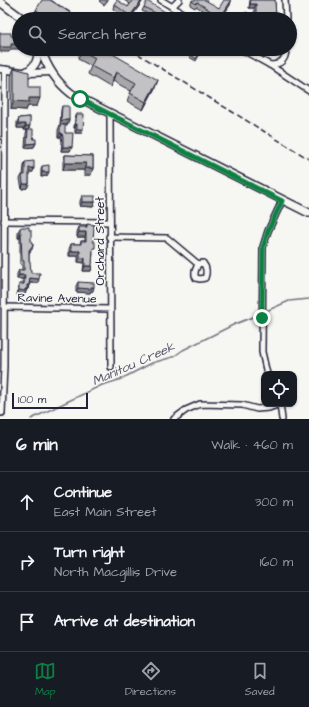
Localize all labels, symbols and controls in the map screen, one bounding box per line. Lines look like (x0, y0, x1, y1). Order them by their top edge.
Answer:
search box (12, 12, 297, 56)
icon: search (26, 23, 48, 45)
text: Search here (58, 24, 147, 45)
route start (71, 90, 89, 108)
street label: Orchard Street (92, 196, 109, 285)
street label: Ravine Avenue (17, 289, 97, 308)
route end (253, 309, 271, 327)
water label: Manitou Creek (89, 337, 178, 390)
map controls (261, 371, 297, 407)
button: locate (261, 371, 297, 407)
scale bar (12, 391, 88, 410)
text: 100 m (18, 392, 46, 407)
text: 6 min (16, 433, 58, 457)
text: Walk · 460 m (211, 436, 293, 454)
text: Continue (54, 482, 112, 503)
icon: ahead (16, 491, 38, 513)
text: 300 m (255, 493, 293, 511)
text: East Main Street (54, 503, 156, 521)
text: Turn right (54, 542, 125, 563)
icon: right (16, 551, 38, 573)
text: 160 m (260, 553, 293, 571)
text: North Macgillis Drive (54, 563, 177, 581)
icon: arrive (16, 611, 38, 633)
text: Arrive at destination (54, 611, 195, 632)
tab: Map (34, 660, 56, 699)
tab: Directions (125, 660, 176, 699)
tab: Saved (245, 660, 275, 699)

